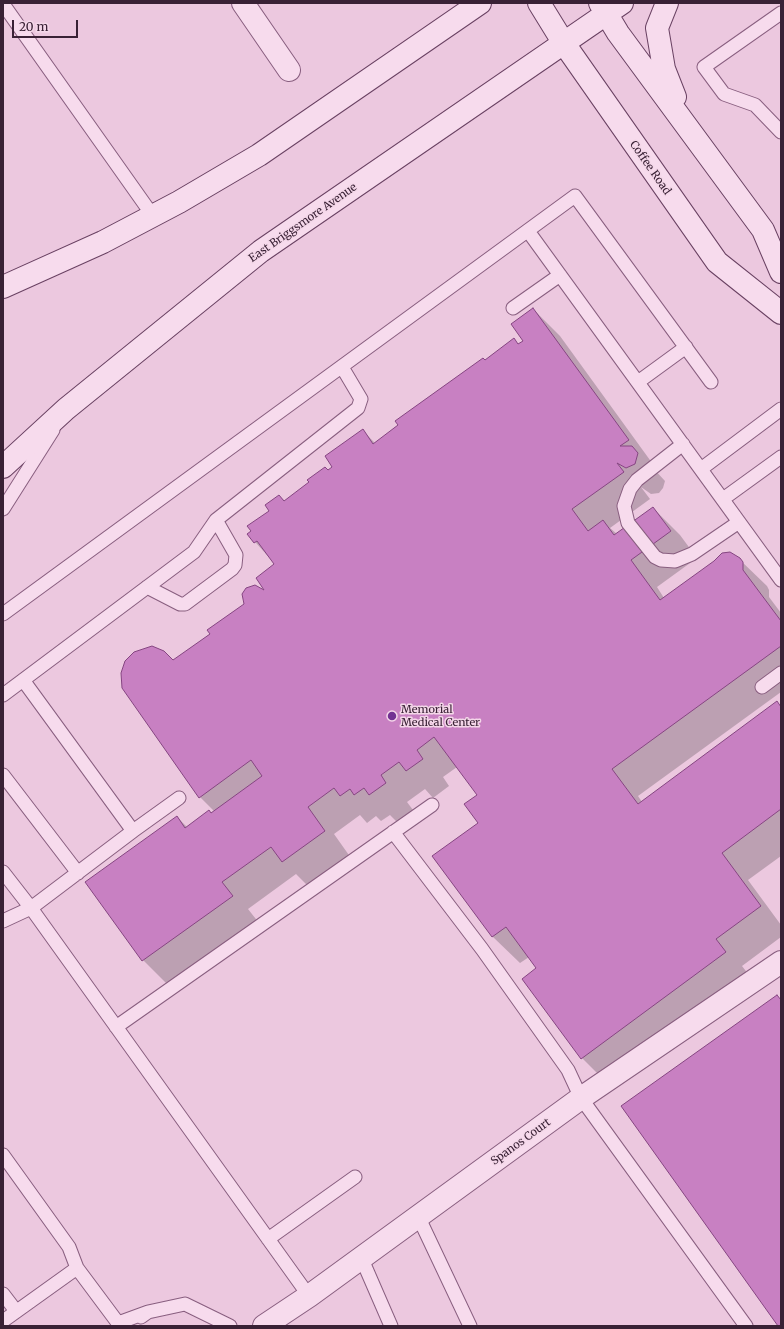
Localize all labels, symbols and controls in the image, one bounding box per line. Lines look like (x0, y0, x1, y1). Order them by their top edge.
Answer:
scale bar (14, 12, 80, 38)
text: 20 m (19, 19, 48, 34)
street label: Coffee Road (627, 139, 673, 197)
street label: East Briggsmore Avenue (246, 181, 360, 265)
place label: Memorial Medical Center (401, 703, 480, 729)
marker: Memorial Medical Center (386, 710, 398, 722)
street label: Spanos Court (489, 1116, 553, 1168)

